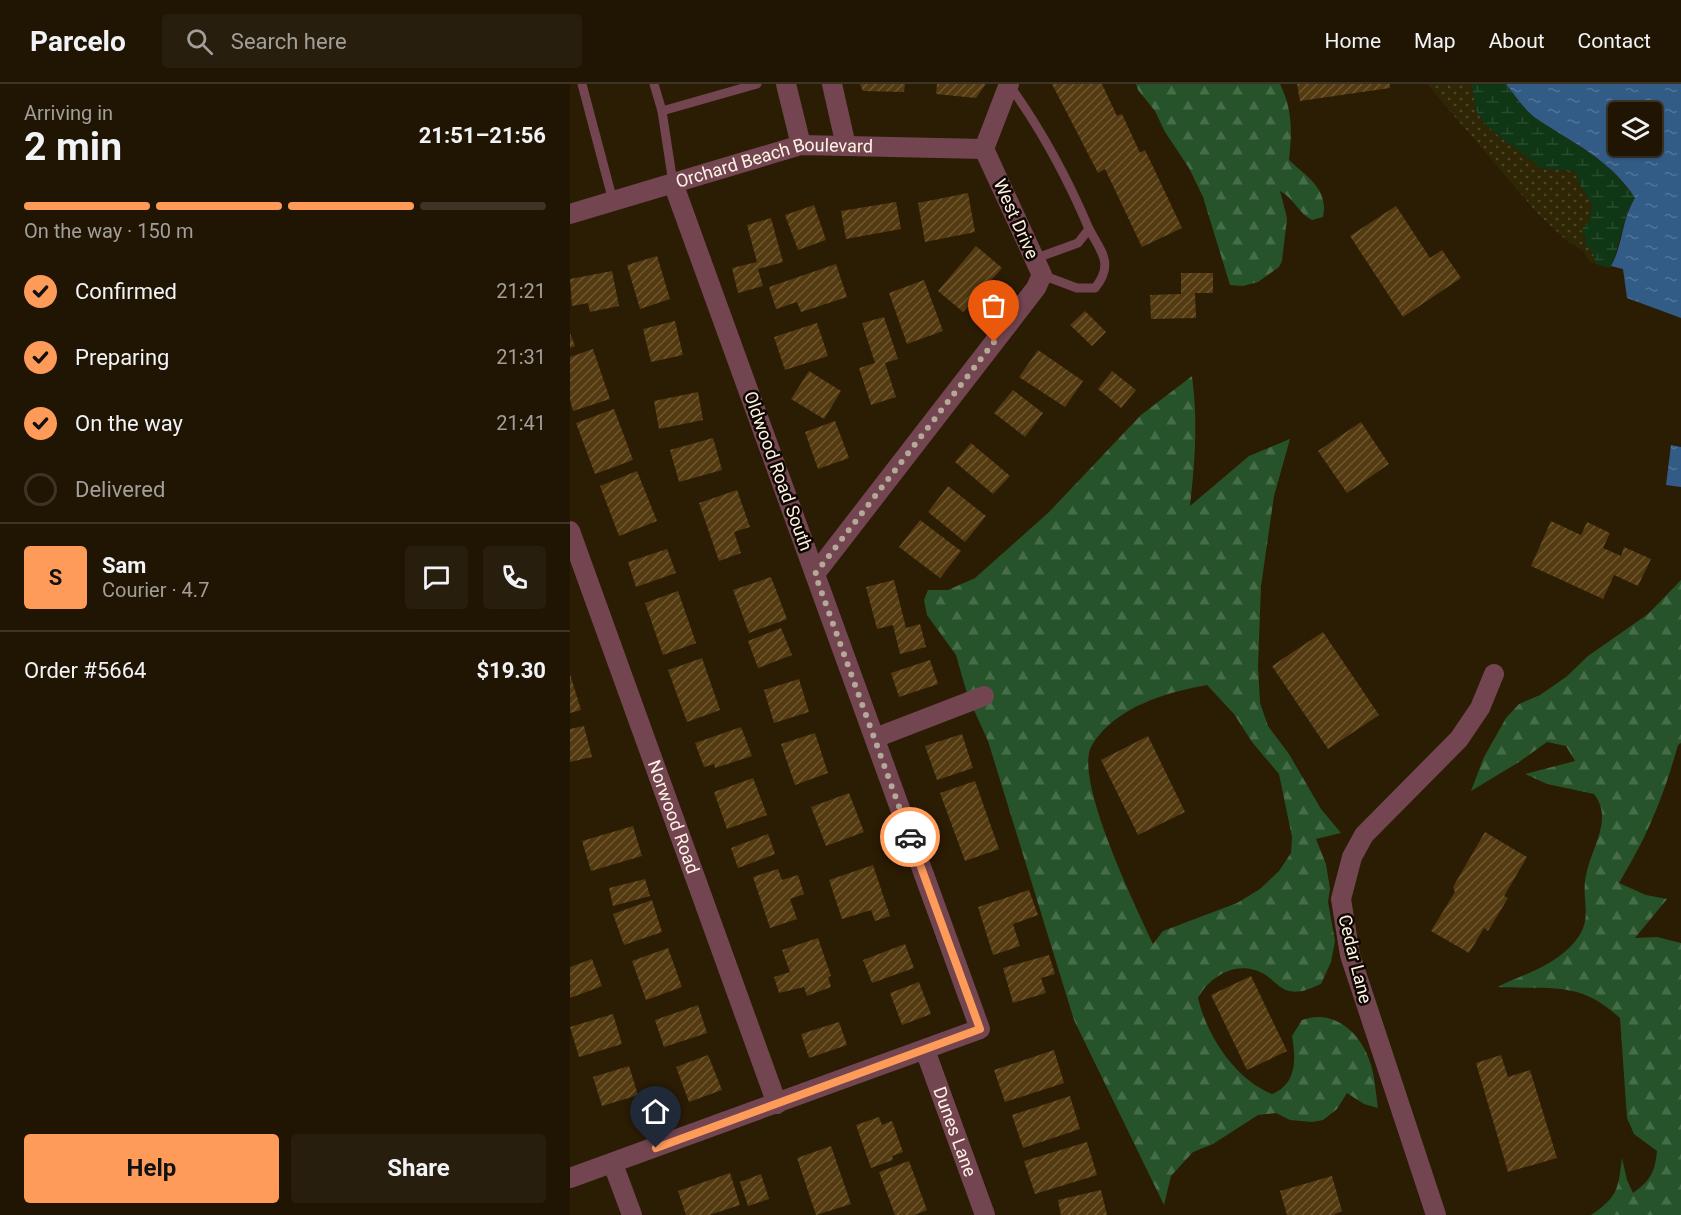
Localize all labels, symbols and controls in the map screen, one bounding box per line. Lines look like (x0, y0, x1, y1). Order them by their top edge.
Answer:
search box (162, 14, 582, 68)
text: Parcelo (30, 25, 126, 58)
icon: search (183, 25, 216, 58)
text: Search here (231, 29, 347, 54)
text: Home (1325, 29, 1381, 53)
text: Map (1414, 29, 1456, 53)
text: About (1489, 29, 1545, 53)
text: Contact (1578, 29, 1651, 53)
text: Arriving in (24, 101, 113, 125)
map controls (1608, 102, 1662, 156)
button: layers (1608, 102, 1662, 156)
text: 21:51–21:56 (419, 123, 546, 148)
text: 2 min (24, 124, 122, 170)
street label: Orchard Beach Boulevard (673, 133, 873, 192)
street label: West Drive (990, 176, 1043, 262)
text: On the way · 150 m (24, 219, 193, 243)
icon: check (24, 275, 57, 308)
text: Confirmed (75, 279, 177, 304)
text: 21:21 (496, 279, 546, 303)
pin (968, 280, 1019, 342)
icon: bag (977, 289, 1010, 322)
icon: check (24, 341, 57, 374)
text: Preparing (75, 345, 169, 370)
text: 21:31 (496, 345, 546, 369)
street label: Oldwood Road South (740, 388, 817, 553)
icon: check (24, 407, 57, 440)
text: On the way (75, 411, 183, 436)
text: 21:41 (496, 411, 546, 435)
text: Delivered (75, 477, 165, 502)
button: chat (405, 546, 468, 609)
button: phone (483, 546, 546, 609)
text: Sam (102, 553, 146, 578)
text: S (49, 565, 62, 590)
text: Courier · 4.7 (102, 578, 209, 602)
text: Order #5664 (24, 658, 146, 683)
text: $19.30 (477, 658, 546, 683)
street label: Norwood Road (644, 757, 704, 876)
courier (880, 807, 940, 867)
icon: car (894, 821, 927, 854)
street label: Cedar Lane (1334, 912, 1377, 1005)
street label: Dunes Lane (929, 1084, 981, 1179)
pin (630, 1086, 681, 1148)
icon: home (639, 1095, 672, 1128)
button: Help (24, 1134, 279, 1203)
button: Share (291, 1134, 546, 1203)

